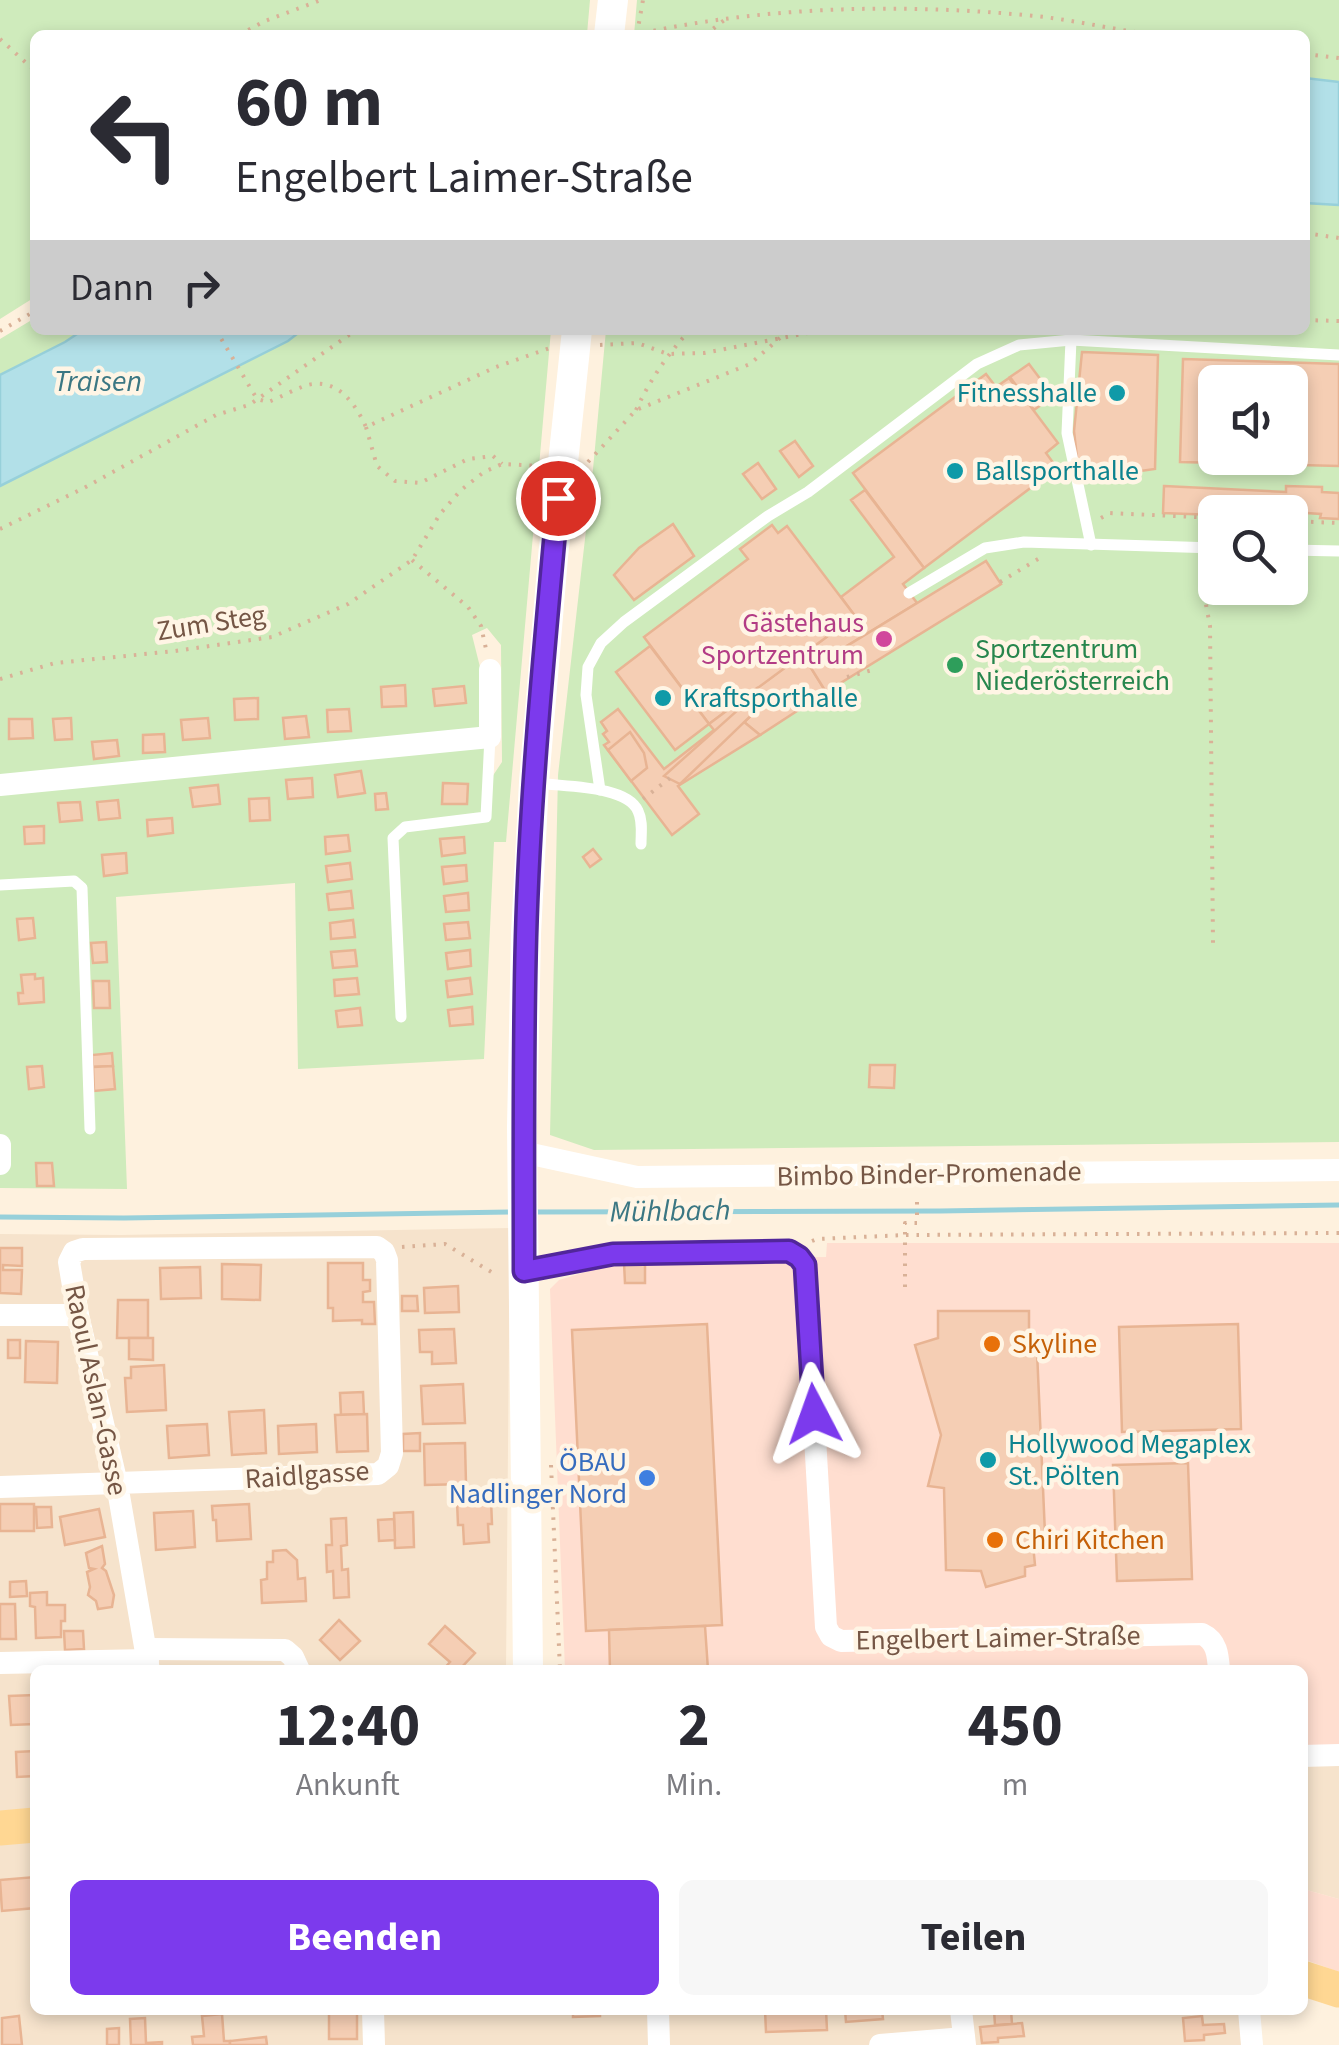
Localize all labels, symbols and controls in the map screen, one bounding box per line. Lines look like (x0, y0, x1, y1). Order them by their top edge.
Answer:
text: 60 m (235, 53, 383, 153)
icon: left (70, 70, 200, 200)
text: Engelbert Laimer-Straße (235, 146, 693, 210)
icon: right (174, 260, 229, 315)
text: Dann (70, 261, 154, 315)
water label: Traisen (54, 360, 142, 403)
map controls (1198, 365, 1308, 605)
button: sound (1198, 365, 1308, 475)
place label: Fitnesshalle (957, 373, 1097, 413)
marker: Fitnesshalle (1106, 382, 1128, 404)
place label: Ballsporthalle (975, 451, 1139, 491)
pin (516, 456, 601, 541)
marker: Ballsporthalle (944, 460, 966, 482)
icon: arrive (531, 471, 586, 526)
button: search (1198, 495, 1308, 605)
street label: Zum Steg (154, 595, 268, 651)
place label: Gästehaus Sportzentrum (701, 603, 864, 675)
marker: Gästehaus Sportzentrum (873, 628, 895, 650)
place label: Sportzentrum Niederösterreich (975, 629, 1170, 701)
marker: Sportzentrum Niederösterreich (944, 654, 966, 676)
place label: Kraftsporthalle (683, 678, 858, 718)
marker: Kraftsporthalle (652, 687, 674, 709)
street label: Bimbo Binder-Promenade (776, 1151, 1082, 1197)
water label: Mühlbach (609, 1188, 731, 1234)
street label: Raoul Aslan-Gasse (54, 1281, 138, 1499)
place label: Skyline (1012, 1324, 1097, 1364)
marker: Skyline (981, 1333, 1003, 1355)
position arrow (762, 1362, 866, 1466)
place label: Hollywood Megaplex St. Pölten (1008, 1424, 1251, 1496)
place label: ÖBAU Nadlinger Nord (449, 1442, 627, 1514)
marker: Hollywood Megaplex St. Pölten (977, 1449, 999, 1471)
street label: Raidlgasse (243, 1451, 371, 1499)
marker: ÖBAU Nadlinger Nord (636, 1467, 658, 1489)
place label: Chiri Kitchen (1015, 1520, 1165, 1560)
marker: Chiri Kitchen (984, 1529, 1006, 1551)
street label: Engelbert Laimer-Straße (855, 1616, 1141, 1660)
text: 12:40 (275, 1684, 420, 1769)
text: 2 (678, 1684, 710, 1769)
text: 450 (968, 1684, 1063, 1769)
text: Ankunft (296, 1762, 400, 1808)
text: Min. (666, 1762, 722, 1808)
text: m (1002, 1762, 1028, 1808)
button: Beenden (70, 1880, 659, 1995)
button: Teilen (679, 1880, 1268, 1995)

